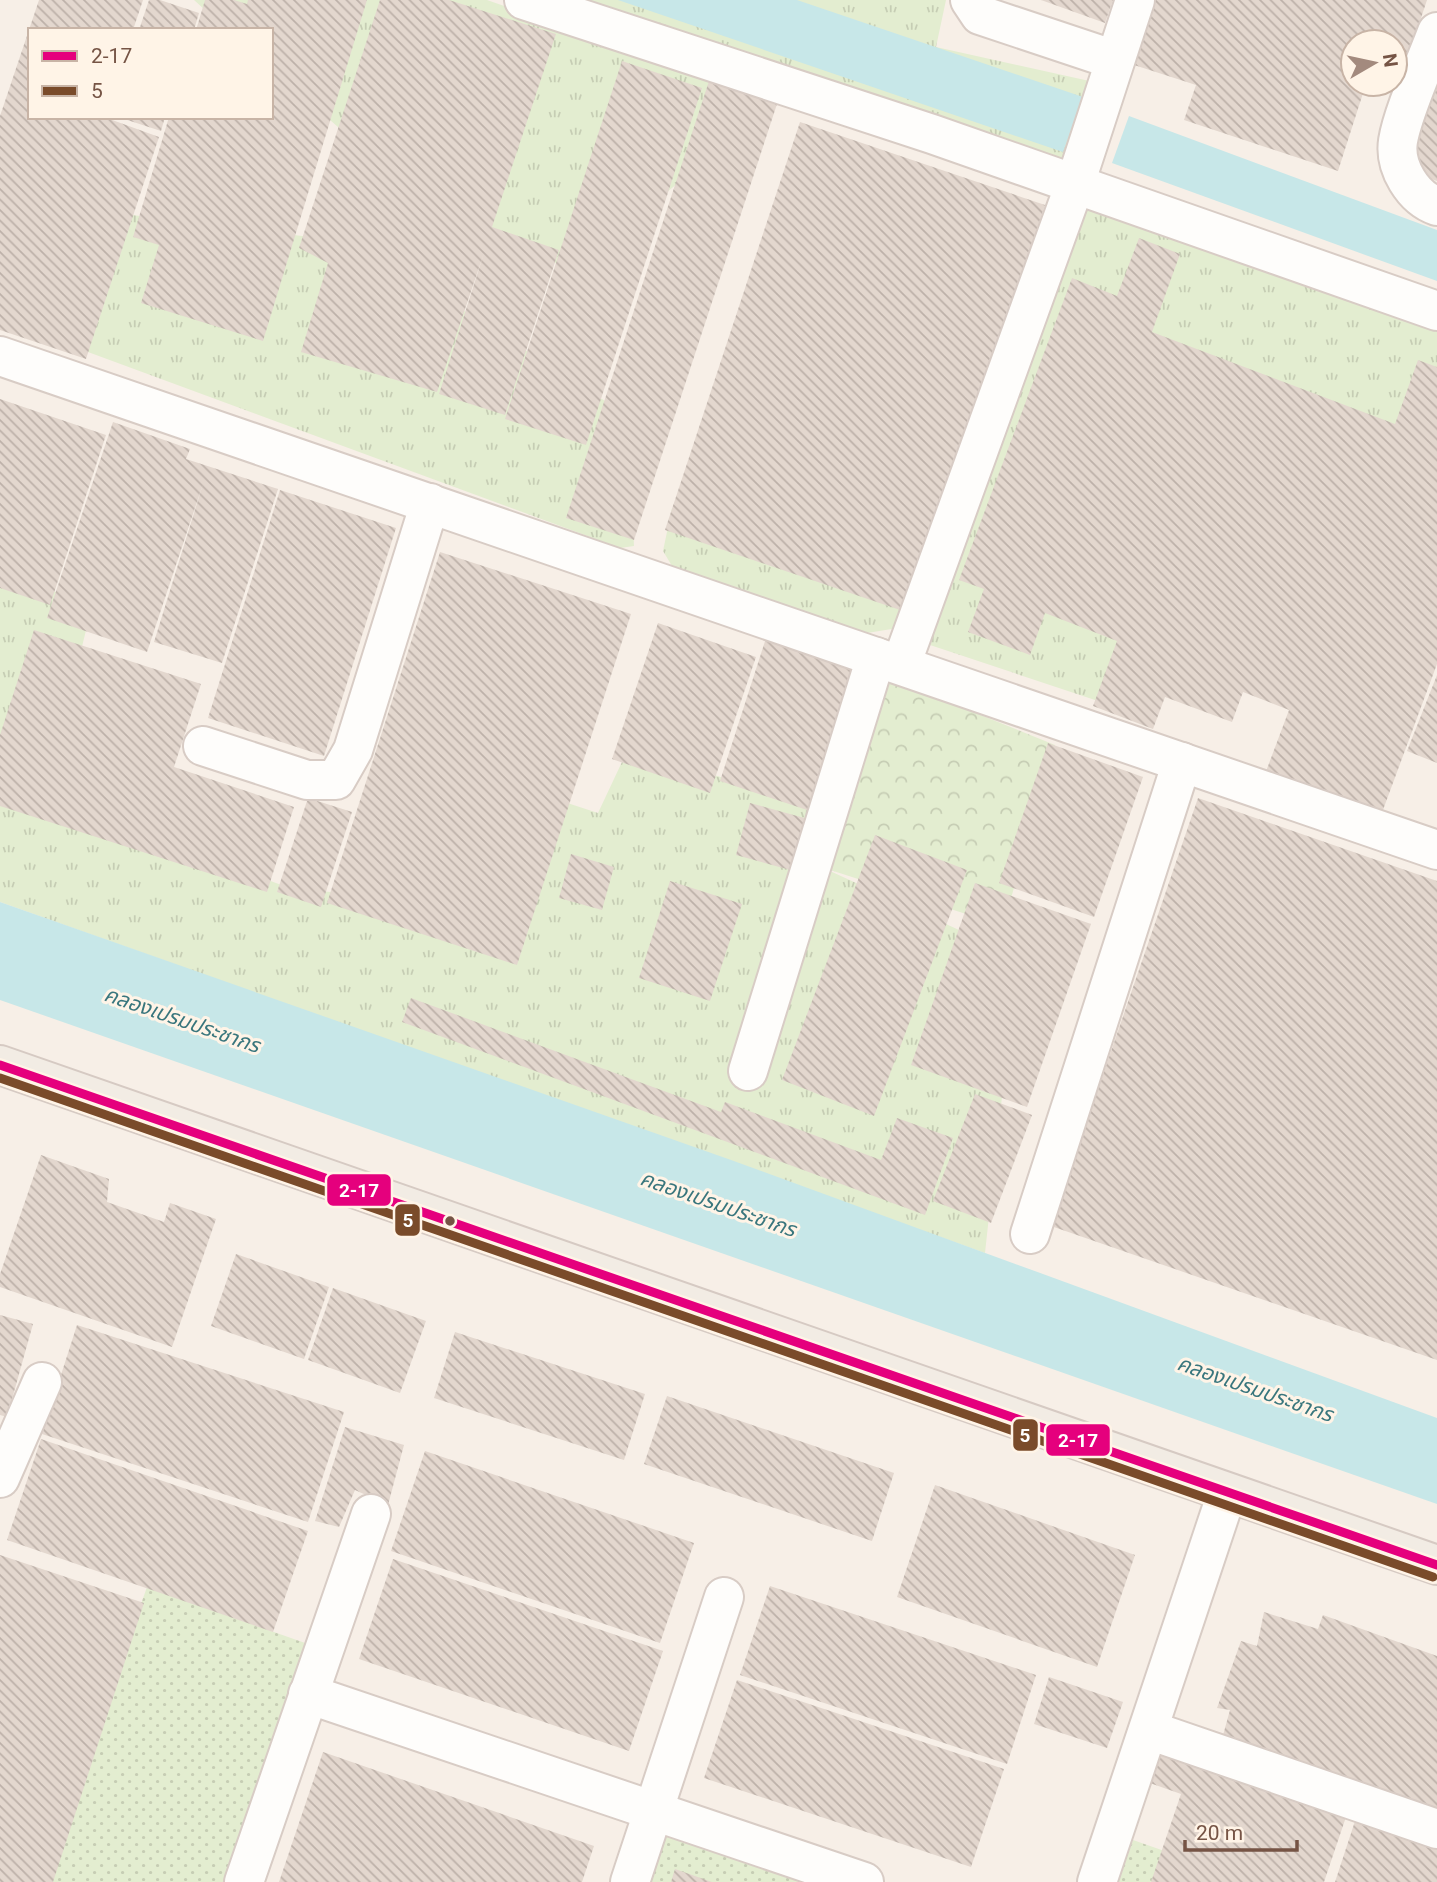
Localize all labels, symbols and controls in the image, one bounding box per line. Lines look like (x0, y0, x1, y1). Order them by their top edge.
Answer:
legend (28, 28, 273, 119)
north arrow (1339, 28, 1409, 98)
text: 2-17 (91, 44, 132, 68)
text: N (1378, 52, 1403, 69)
text: 5 (91, 79, 103, 103)
water label: คลองเปรมประชากร (101, 982, 265, 1058)
water label: คลองเปรมประชากร (637, 1166, 801, 1242)
line badge: 2-17 (326, 1173, 392, 1207)
text: 2-17 (339, 1179, 379, 1202)
line badge: 5 (394, 1203, 421, 1237)
text: 5 (403, 1209, 414, 1232)
unlabelled marker (443, 1214, 457, 1228)
water label: คลองเปรมประชากร (1174, 1351, 1338, 1427)
line badge: 5 (1012, 1418, 1039, 1452)
line badge: 2-17 (1045, 1423, 1111, 1457)
text: 5 (1020, 1424, 1031, 1447)
text: 2-17 (1058, 1429, 1098, 1452)
scale bar (1185, 1808, 1297, 1852)
text: 20 m (1196, 1821, 1243, 1845)

